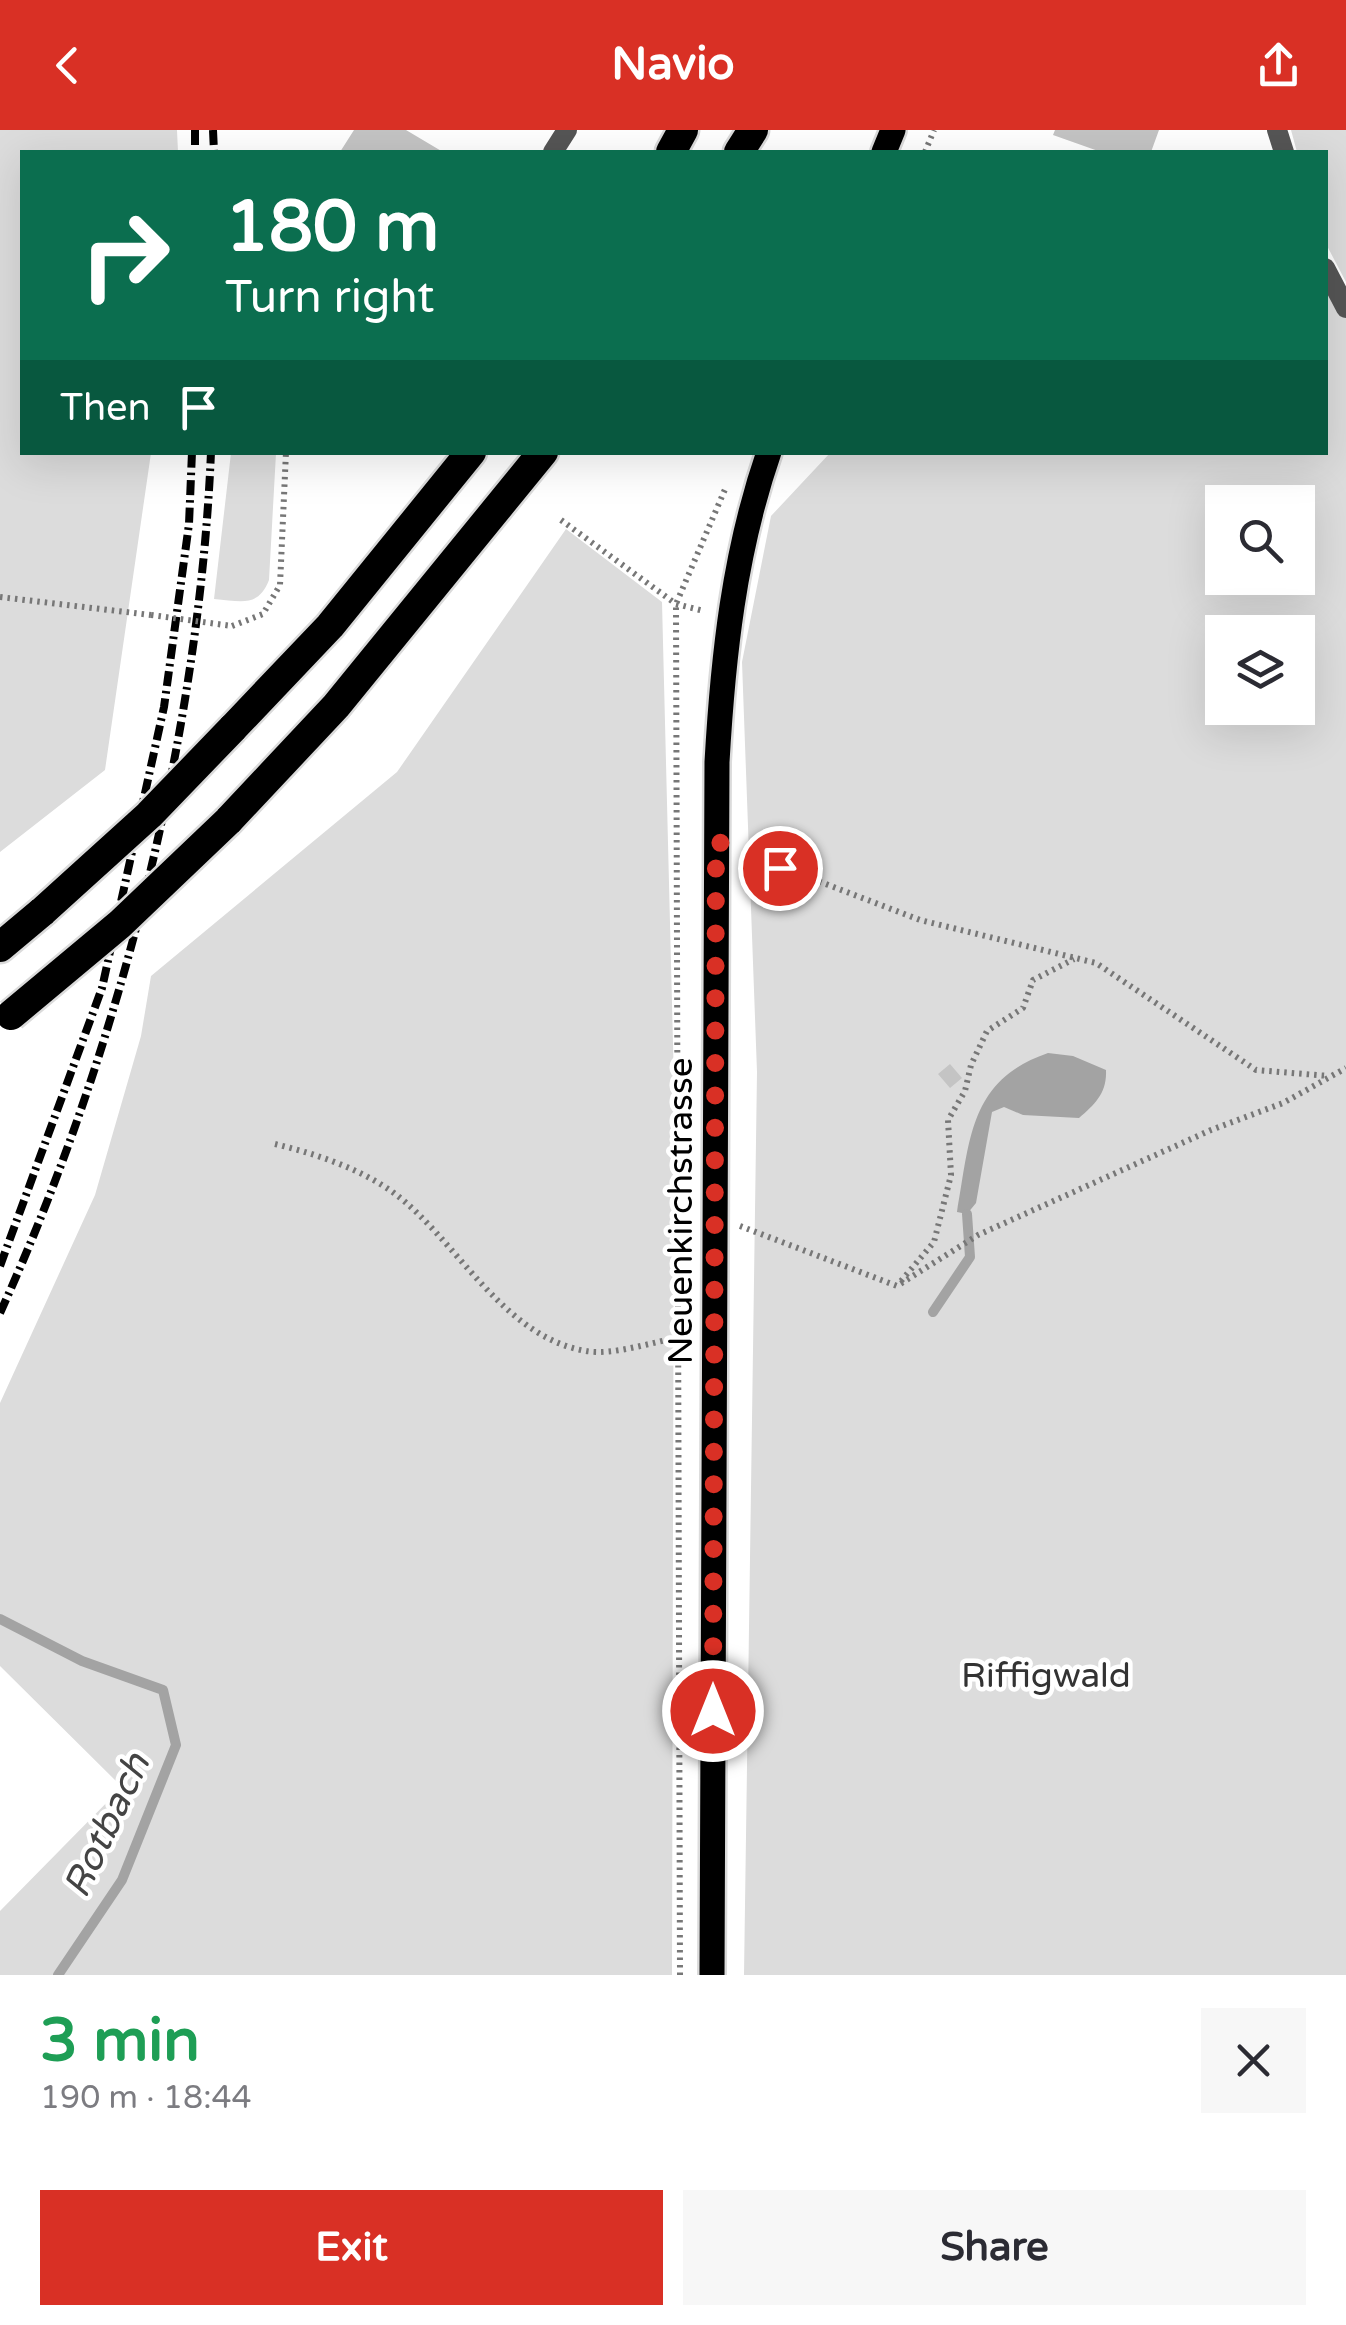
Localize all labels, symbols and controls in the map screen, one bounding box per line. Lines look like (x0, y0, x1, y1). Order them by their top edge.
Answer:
icon: back (40, 38, 95, 93)
text: Navio (611, 38, 735, 92)
icon: share (1251, 38, 1306, 93)
text: 180 m (225, 186, 439, 270)
icon: right (60, 190, 190, 320)
text: Turn right (225, 271, 434, 325)
icon: arrive (171, 380, 226, 435)
text: Then (60, 385, 151, 431)
map controls (1205, 485, 1315, 725)
button: search (1205, 485, 1315, 595)
button: layers (1205, 615, 1315, 725)
pin (738, 826, 823, 911)
icon: arrive (753, 841, 808, 896)
street label: Neuenkirchstrasse (660, 1057, 702, 1365)
park label: Riffigwald (961, 1655, 1131, 1697)
position arrow (661, 1659, 765, 1763)
water label: Rotbach (54, 1745, 160, 1905)
text: 3 min (40, 2005, 200, 2077)
button: close (1201, 2008, 1306, 2113)
text: 190 m · 18:44 (40, 2079, 252, 2117)
button: Exit (40, 2190, 663, 2305)
button: Share (683, 2190, 1306, 2305)

